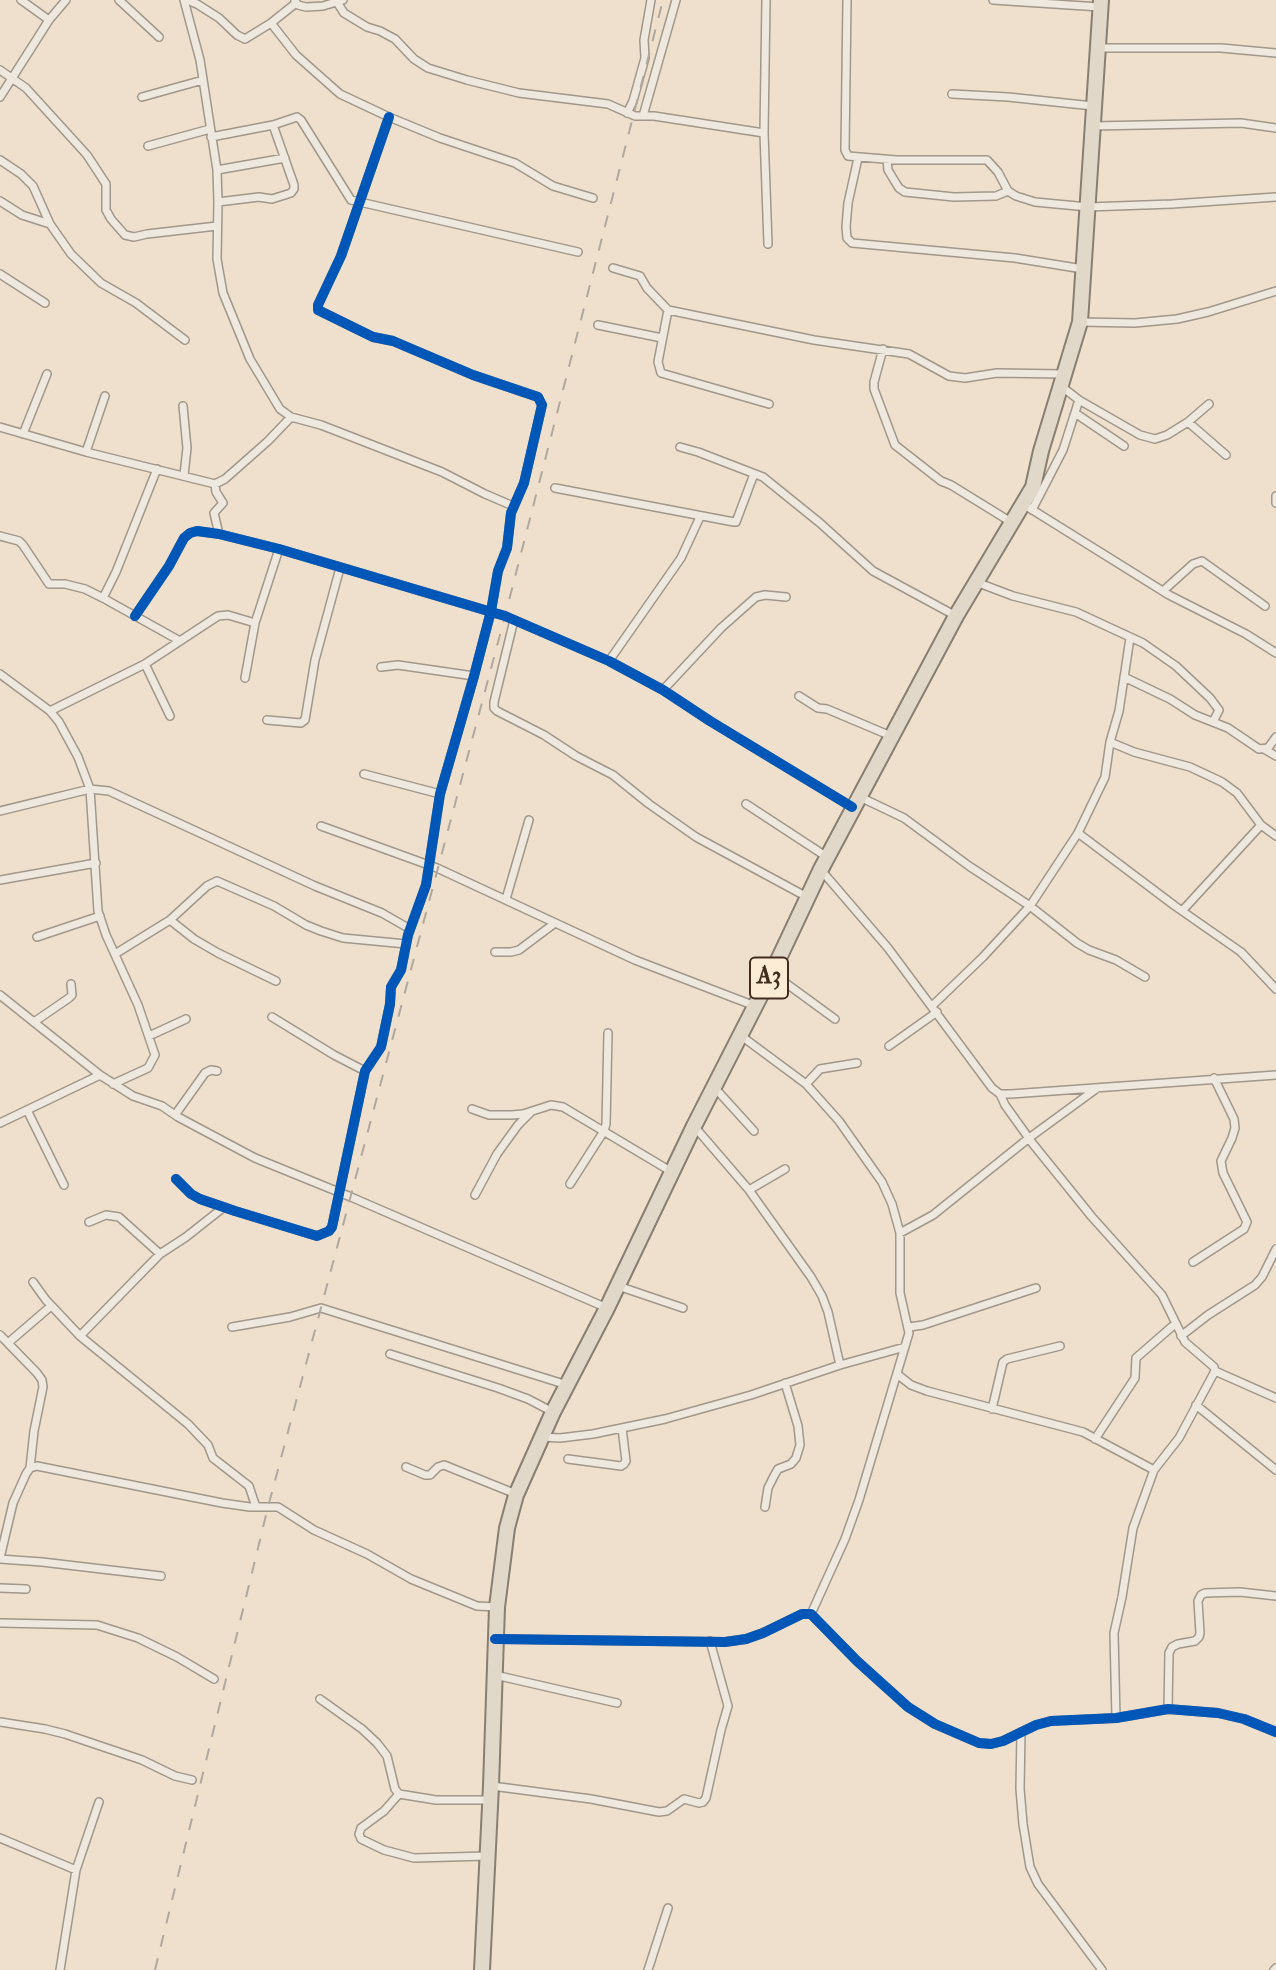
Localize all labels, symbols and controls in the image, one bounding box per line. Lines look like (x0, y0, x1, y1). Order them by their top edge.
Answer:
road number: A3 (750, 958, 788, 998)

